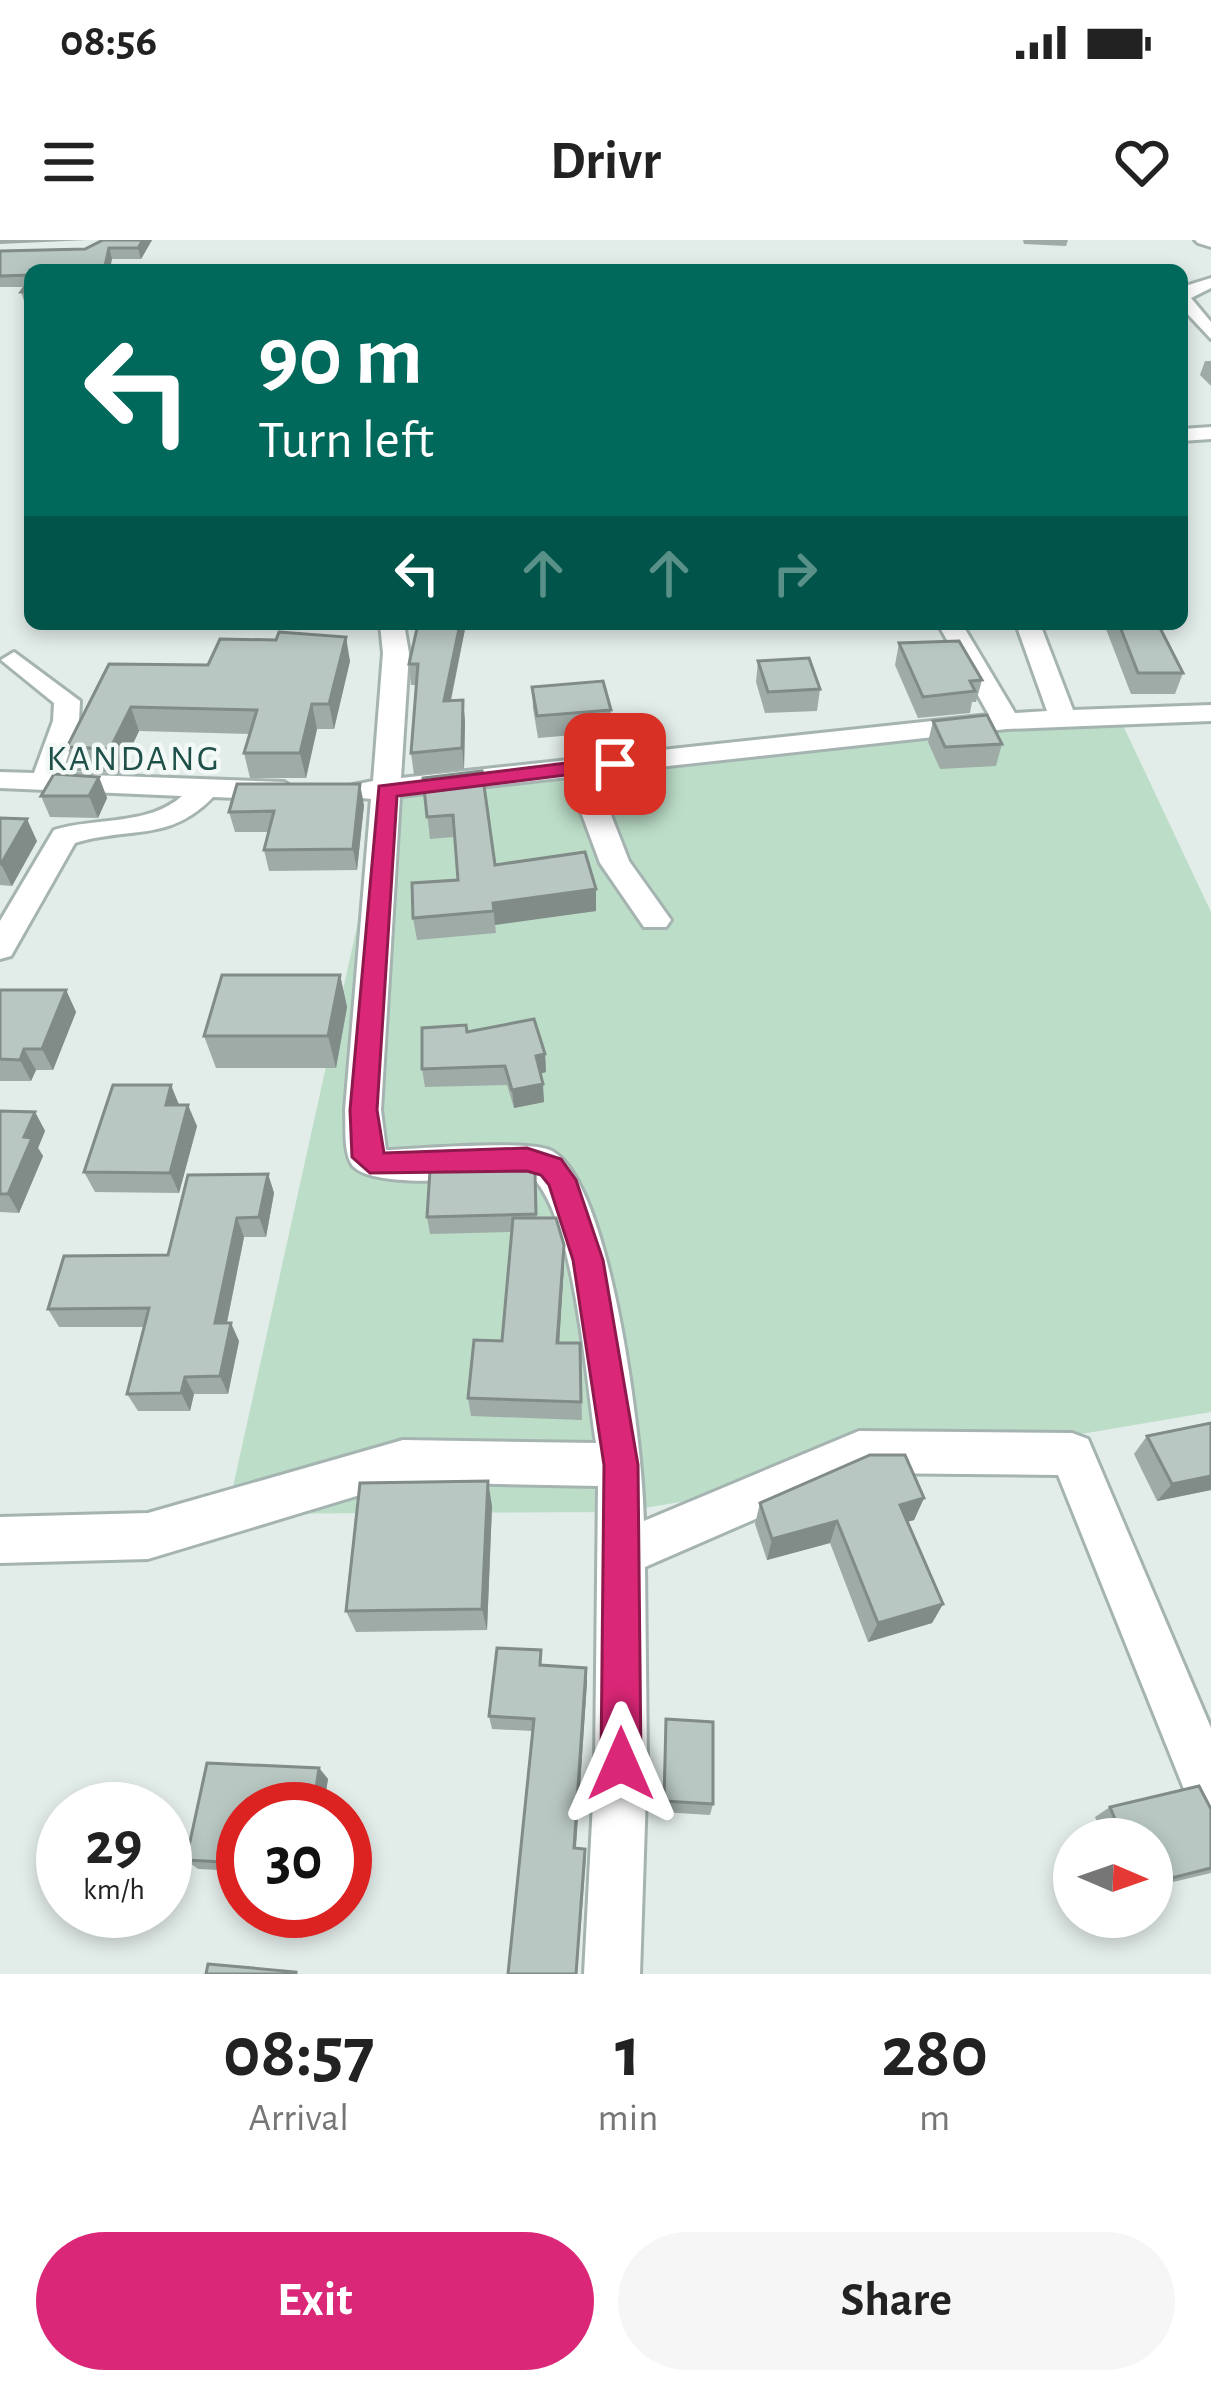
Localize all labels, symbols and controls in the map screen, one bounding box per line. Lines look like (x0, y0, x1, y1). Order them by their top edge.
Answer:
text: 08:56 (60, 19, 157, 64)
icon: menu (36, 129, 102, 195)
icon: heart (1109, 129, 1175, 195)
text: Drivr (550, 135, 661, 189)
icon: left (60, 312, 216, 468)
text: 90 m (258, 316, 423, 400)
text: Turn left (258, 414, 434, 468)
icon: left (384, 540, 450, 606)
icon: ahead (510, 540, 576, 606)
icon: ahead (636, 540, 702, 606)
icon: right (762, 540, 828, 606)
pin (564, 713, 666, 815)
icon: arrive (582, 731, 648, 797)
district label: KANDANG (46, 741, 222, 777)
position arrow (558, 1701, 684, 1827)
speed limit sign: 30 (216, 1782, 372, 1938)
text: 29 (85, 1815, 143, 1875)
north arrow (1053, 1818, 1173, 1938)
map controls (1053, 1818, 1173, 1938)
text: km/h (83, 1875, 145, 1905)
text: 08:57 (223, 2017, 375, 2089)
text: 1 (615, 2017, 641, 2089)
text: 280 (881, 2017, 988, 2089)
text: Arrival (249, 2099, 349, 2138)
text: min (598, 2099, 658, 2138)
text: m (919, 2099, 950, 2138)
button: Exit (36, 2232, 594, 2370)
button: Share (618, 2232, 1175, 2370)

